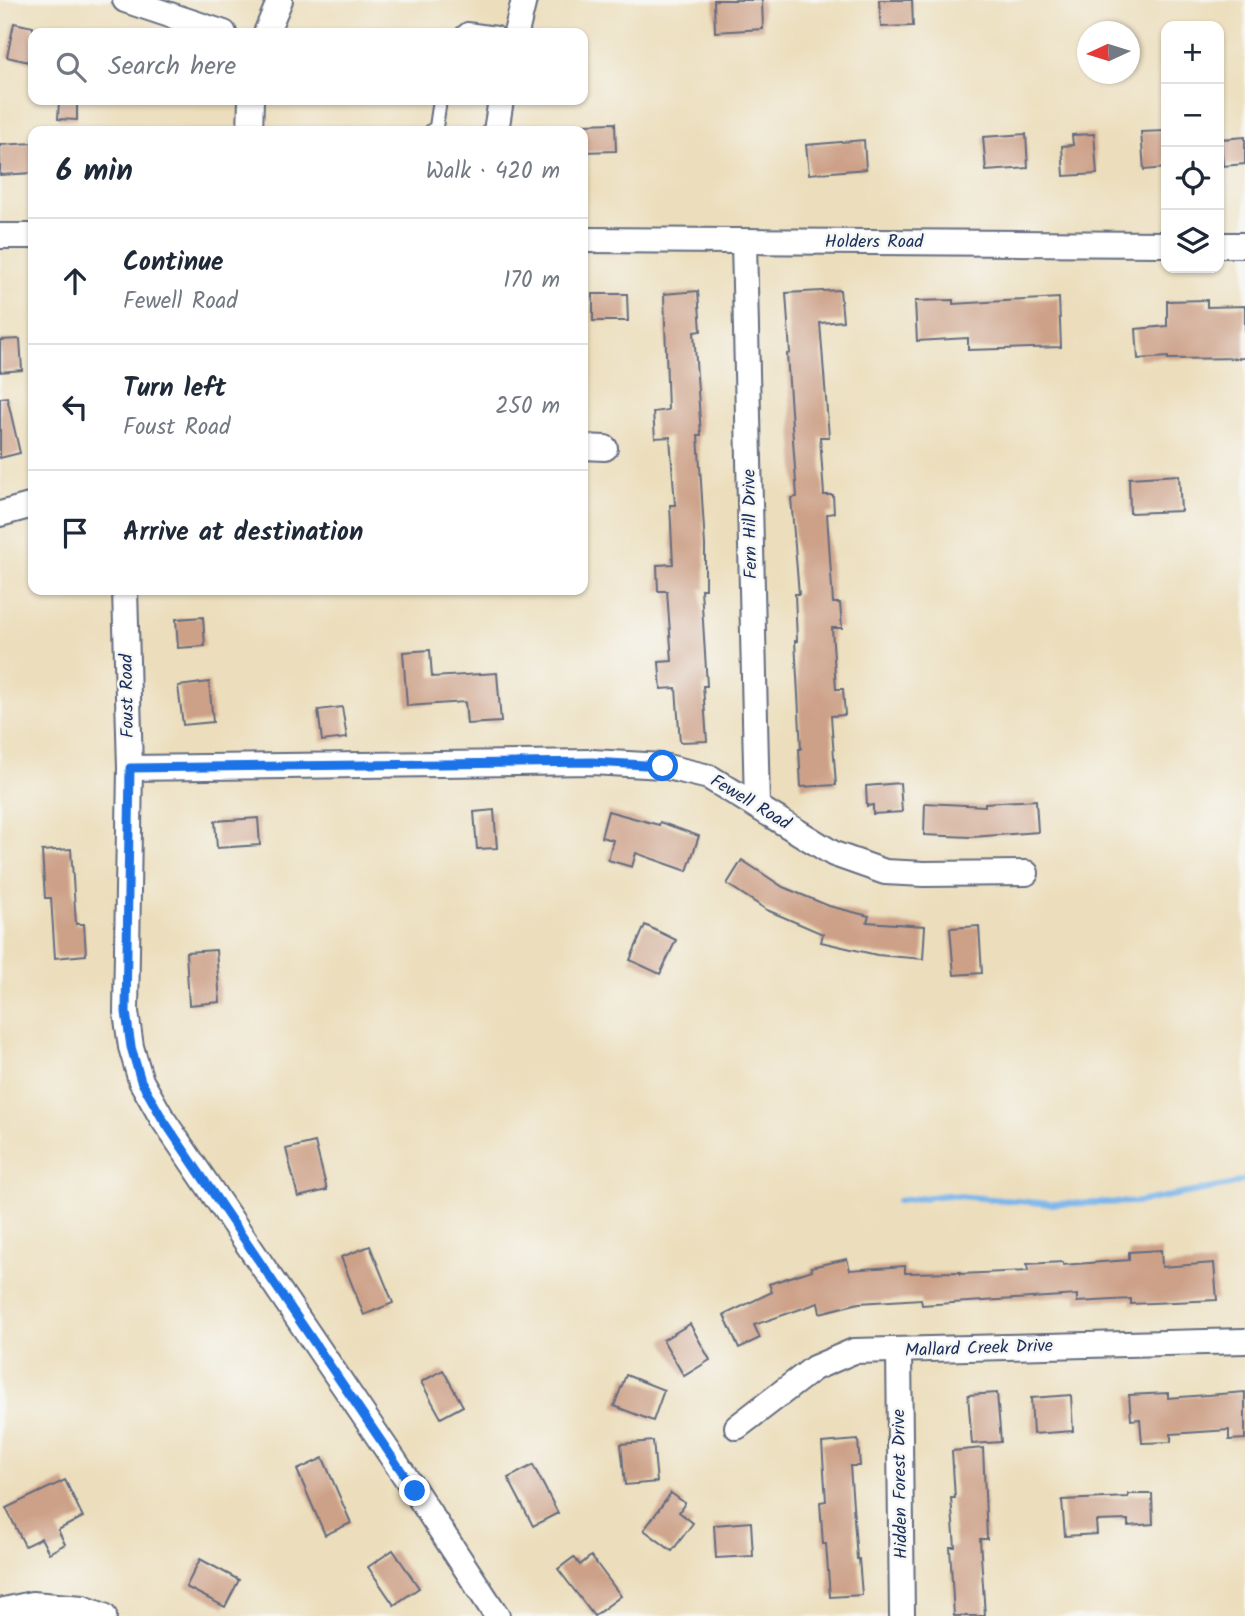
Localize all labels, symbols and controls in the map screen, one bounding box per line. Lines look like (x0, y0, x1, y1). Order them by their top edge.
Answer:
north arrow (1077, 21, 1140, 84)
map controls (1161, 21, 1224, 273)
button: + (1161, 21, 1224, 84)
search box (28, 28, 588, 105)
text: Search here (108, 46, 236, 88)
icon: search (52, 48, 90, 86)
button: − (1161, 84, 1224, 147)
button: locate (1161, 147, 1224, 210)
text: 6 min (56, 148, 133, 196)
text: Walk · 420 m (426, 154, 560, 190)
button: layers (1161, 210, 1224, 273)
street label: Holders Road (825, 228, 924, 257)
text: Continue (123, 242, 224, 284)
icon: ahead (56, 262, 94, 300)
text: 170 m (503, 263, 560, 299)
text: Fewell Road (123, 284, 238, 320)
text: Turn left (123, 368, 226, 410)
icon: left (56, 388, 94, 426)
text: 250 m (495, 389, 560, 425)
text: Foust Road (123, 410, 231, 446)
street label: Fern Hill Drive (736, 469, 766, 579)
text: Arrive at destination (123, 512, 363, 554)
icon: arrive (56, 514, 94, 552)
street label: Foust Road (113, 653, 143, 738)
route start (647, 750, 678, 781)
street label: Fewell Road (704, 767, 797, 839)
street label: Mallard Creek Drive (904, 1332, 1054, 1366)
street label: Hidden Forest Drive (885, 1409, 917, 1559)
route end (399, 1475, 430, 1506)

